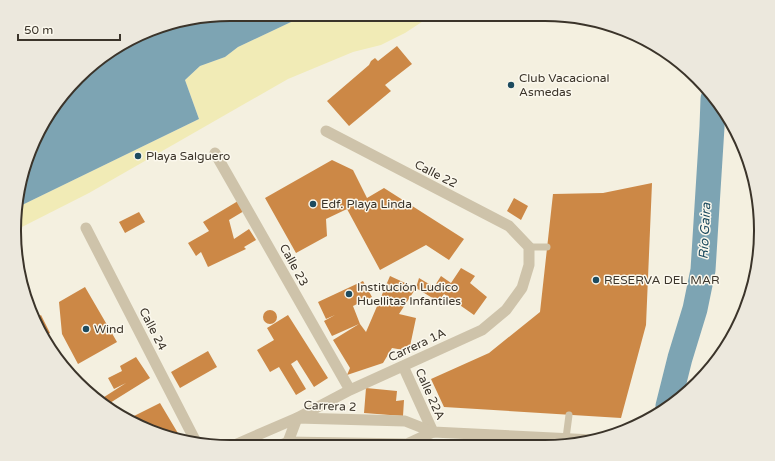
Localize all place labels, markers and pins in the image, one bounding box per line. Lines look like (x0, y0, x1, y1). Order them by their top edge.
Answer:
place label: Club Vacacional Asmedas (519, 71, 610, 99)
marker: Club Vacacional Asmedas (506, 80, 516, 90)
place label: Playa Salguero (146, 149, 230, 163)
marker: Playa Salguero (133, 151, 143, 161)
place label: Edf. Playa Linda (321, 197, 412, 211)
marker: Edf. Playa Linda (308, 199, 318, 209)
place label: RESERVA DEL MAR (604, 273, 719, 287)
marker: RESERVA DEL MAR (591, 275, 601, 285)
place label: Institución Ludico Huellitas Infantiles (357, 280, 461, 308)
marker: Institución Ludico Huellitas Infantiles (344, 289, 354, 299)
place label: Wind (94, 322, 124, 336)
marker: Wind (81, 324, 91, 334)

